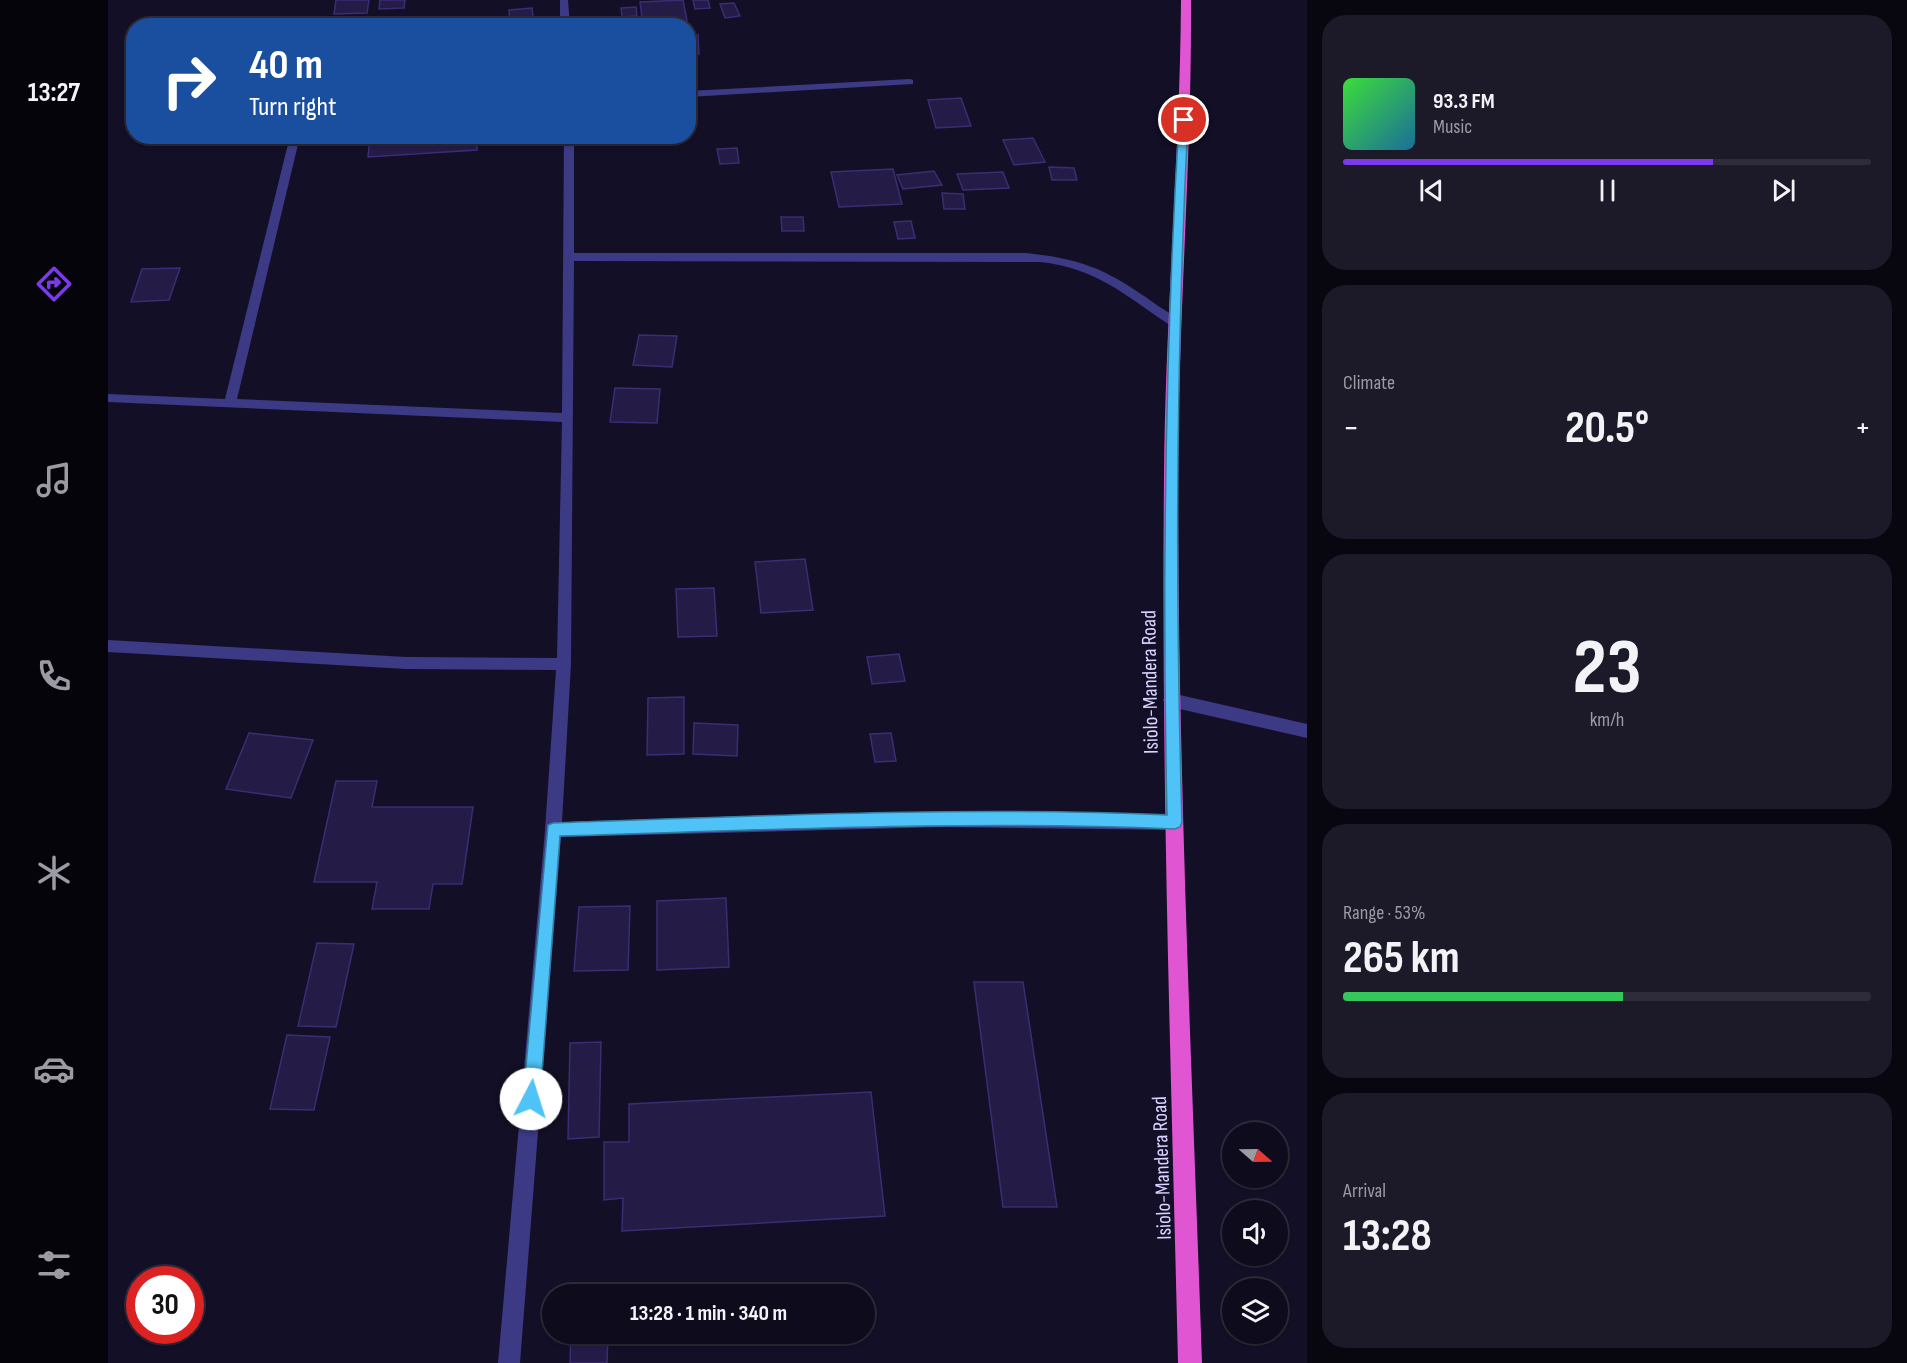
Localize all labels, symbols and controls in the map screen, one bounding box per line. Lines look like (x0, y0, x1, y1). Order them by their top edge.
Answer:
text: 40 m (249, 40, 323, 91)
icon: right (150, 42, 228, 120)
text: 13:27 (28, 77, 80, 109)
text: 93.3 FM (1433, 88, 1495, 115)
text: Turn right (249, 91, 336, 123)
pin (1158, 94, 1209, 145)
icon: arrive (1167, 103, 1200, 136)
text: Music (1433, 115, 1472, 139)
icon: previous (1415, 174, 1448, 207)
icon: pause (1591, 174, 1624, 207)
icon: next (1767, 174, 1800, 207)
icon: directions (33, 263, 75, 305)
text: Climate (1343, 371, 1395, 395)
text: 20.5° (1565, 401, 1649, 456)
text: − (1343, 408, 1359, 448)
text: + (1855, 408, 1871, 448)
icon: music (33, 459, 75, 501)
street label: Isiolo-Mandera Road (1136, 610, 1164, 754)
text: 23 (1572, 622, 1642, 715)
icon: phone (33, 655, 75, 697)
text: km/h (1590, 708, 1624, 732)
icon: climate (33, 852, 75, 894)
text: Range · 53% (1343, 901, 1425, 925)
text: 265 km (1343, 931, 1460, 986)
icon: car (33, 1048, 75, 1090)
position arrow (499, 1067, 563, 1131)
street label: Isiolo-Mandera Road (1147, 1096, 1177, 1240)
north arrow (1222, 1122, 1288, 1188)
map controls (1222, 1122, 1288, 1344)
text: Arrival (1343, 1179, 1386, 1203)
button: sound (1222, 1200, 1288, 1266)
text: 13:28 (1343, 1209, 1432, 1264)
icon: filters (33, 1244, 75, 1286)
speed limit sign: 30 (126, 1266, 204, 1344)
button: layers (1222, 1278, 1288, 1344)
text: 13:28 · 1 min · 340 m (630, 1300, 787, 1327)

